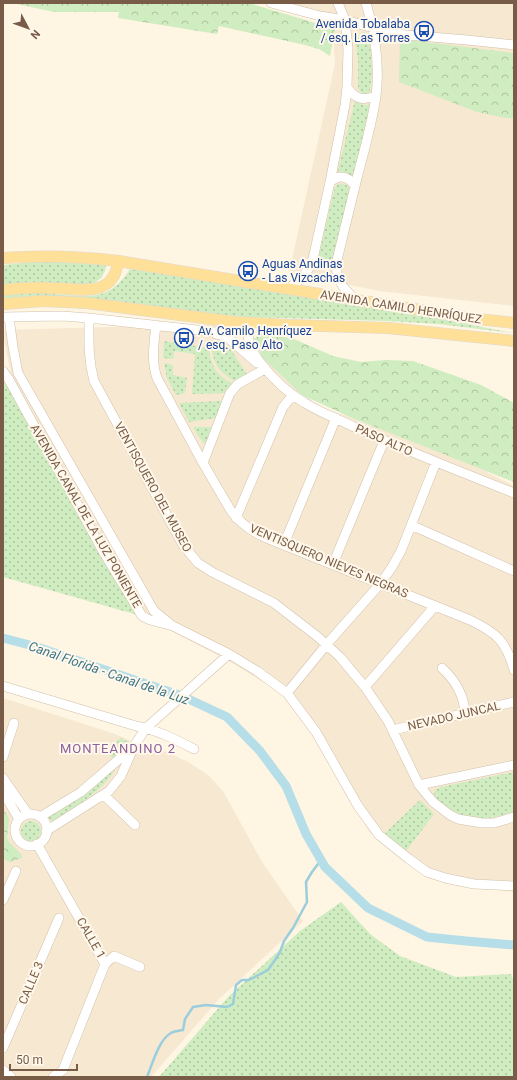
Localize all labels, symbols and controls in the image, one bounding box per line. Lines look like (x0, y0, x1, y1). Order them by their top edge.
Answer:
north arrow (8, 8, 48, 48)
place label: Avenida Tobalaba / esq. Las Torres (315, 17, 410, 45)
bus stop icon: Avenida Tobalaba / esq. Las Torres (413, 20, 435, 42)
text: N (28, 27, 43, 42)
place label: Aguas Andinas - Las Vizcachas (262, 257, 345, 285)
bus stop icon: Aguas Andinas - Las Vizcachas (237, 260, 259, 282)
street label: AVENIDA CAMILO HENRÍQUEZ (319, 286, 483, 327)
place label: Av. Camilo Henríquez / esq. Paso Alto (198, 324, 312, 352)
bus stop icon: Av. Camilo Henríquez / esq. Paso Alto (173, 327, 195, 349)
street label: VENTISQUERO DEL MUSEO (111, 420, 195, 554)
street label: PASO ALTO (353, 421, 415, 459)
street label: AVENIDA CANAL DE LA LUZ PONIENTE (28, 422, 145, 610)
street label: VENTISQUERO NIEVES NEGRAS (248, 521, 410, 601)
water label: Canal Florida - Canal de la Luz (27, 638, 192, 708)
street label: NEVADO JUNCAL (406, 698, 502, 733)
district label: MONTEANDINO 2 (60, 741, 176, 756)
street label: CALLE 1 (74, 915, 108, 961)
street label: CALLE 3 (16, 960, 46, 1006)
scale bar (10, 1046, 77, 1072)
text: 50 m (16, 1053, 43, 1067)

